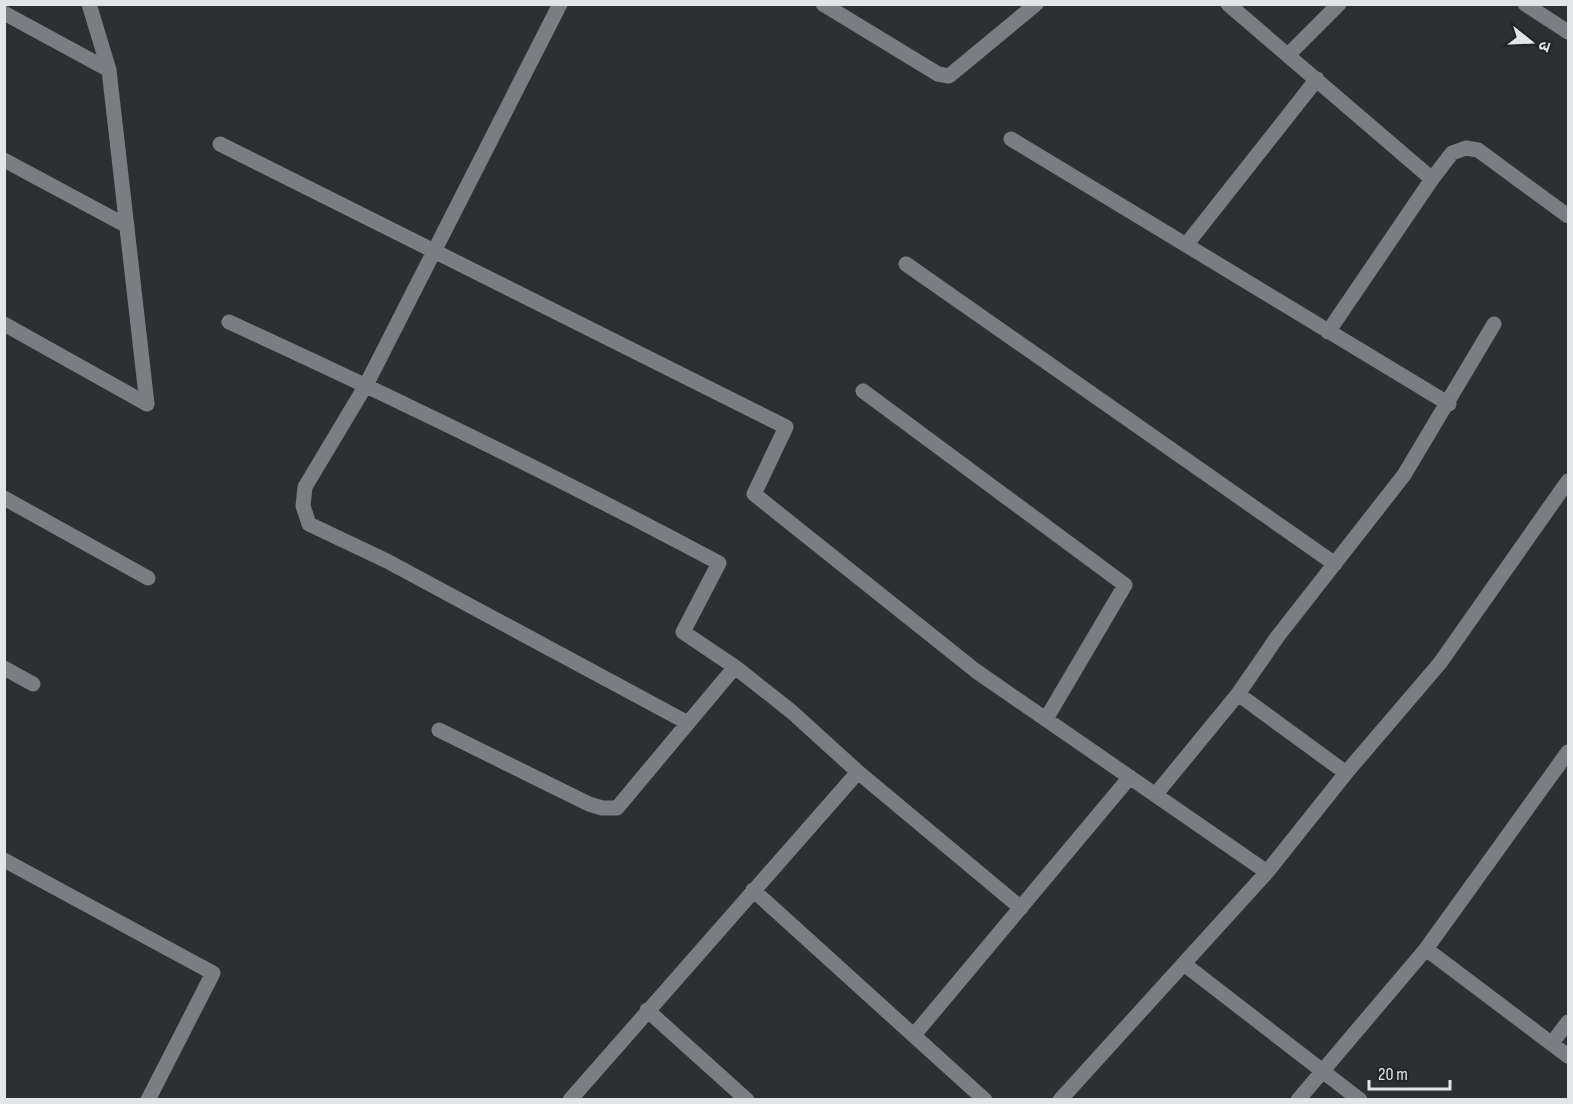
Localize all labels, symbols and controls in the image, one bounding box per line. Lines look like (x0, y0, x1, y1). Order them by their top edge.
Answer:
north arrow (1501, 12, 1561, 72)
text: उ (1533, 39, 1554, 54)
scale bar (1369, 1053, 1450, 1091)
text: 20 m (1378, 1064, 1408, 1085)

